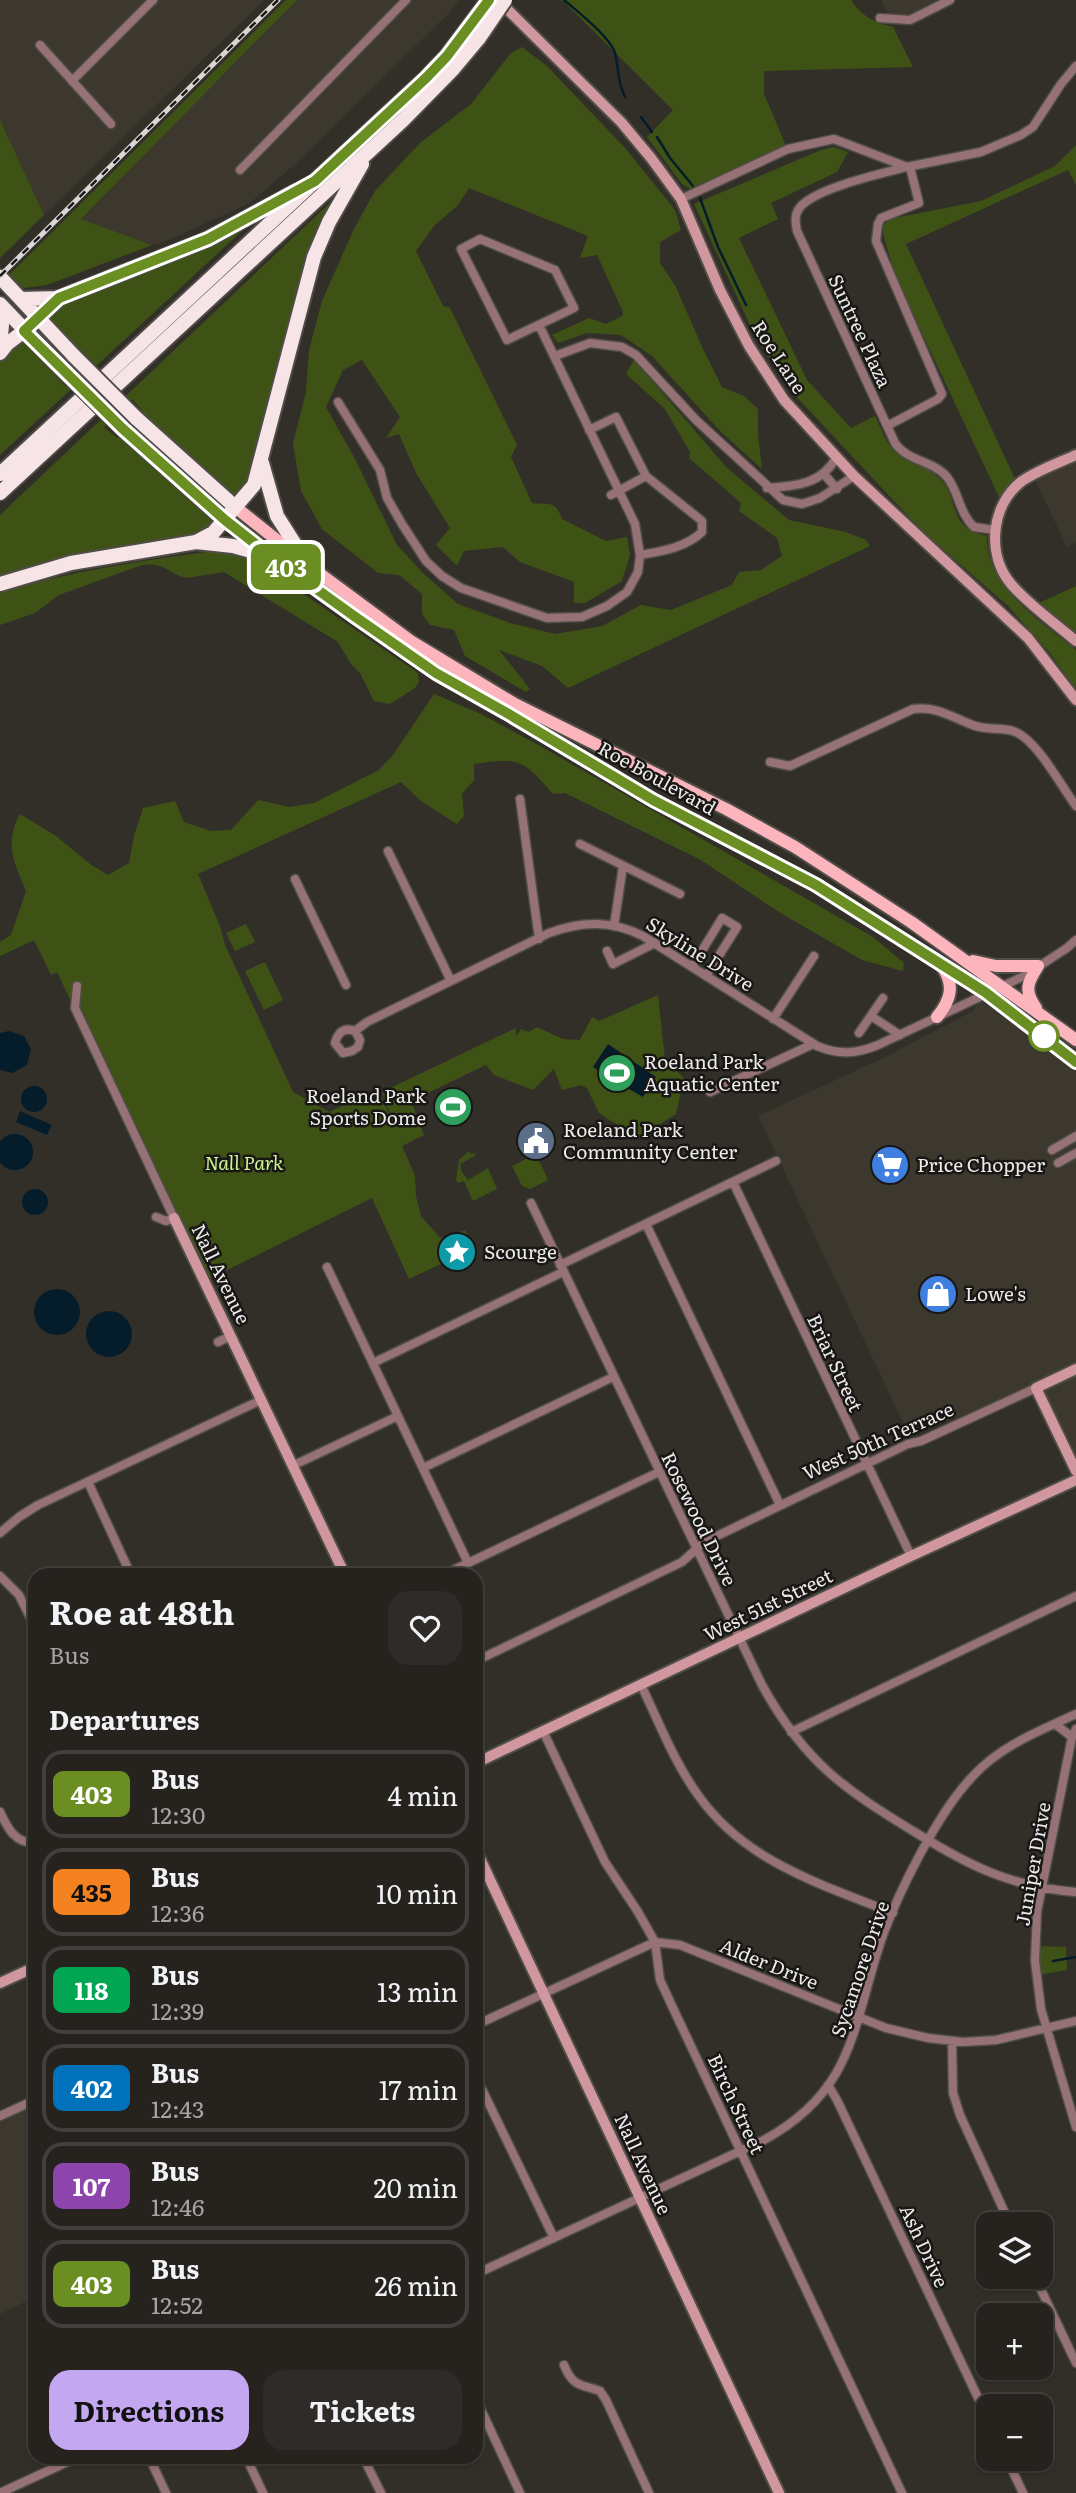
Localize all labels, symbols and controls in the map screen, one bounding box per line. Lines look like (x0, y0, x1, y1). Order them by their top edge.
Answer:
street label: Suntree Plaza (822, 269, 900, 393)
street label: Roe Lane (746, 314, 814, 399)
line badge: 403 (246, 544, 326, 590)
text: 403 (265, 549, 307, 584)
street label: Roe Boulevard (593, 733, 722, 821)
street label: Skyline Drive (641, 909, 760, 997)
unlabelled marker (1029, 1021, 1059, 1051)
place label: Roeland Park Aquatic Center (644, 1047, 779, 1097)
sports icon: Roeland Park Aquatic Center (596, 1052, 638, 1094)
place label: Roeland Park Sports Dome (306, 1081, 426, 1131)
sports icon: Roeland Park Sports Dome (432, 1086, 474, 1128)
place label: Roeland Park Community Center (563, 1115, 737, 1165)
public building icon: Roeland Park Community Center (515, 1120, 557, 1162)
supermarket icon: Price Chopper (869, 1144, 911, 1186)
park label: Nall Park (204, 1148, 284, 1176)
place label: Price Chopper (917, 1150, 1045, 1178)
street label: Nall Avenue (186, 1219, 258, 1329)
place icon: Scourge (436, 1231, 478, 1273)
place label: Scourge (484, 1237, 557, 1265)
shop icon: Lowe's (917, 1273, 959, 1315)
place label: Lowe's (965, 1279, 1026, 1307)
street label: Briar Street (801, 1309, 871, 1416)
street label: West 50th Terrace (797, 1394, 958, 1486)
street label: Rosewood Drive (655, 1447, 745, 1590)
street label: West 51st Street (698, 1561, 837, 1647)
text: Roe at 48th (49, 1586, 235, 1635)
button: heart (388, 1591, 462, 1665)
text: Bus (49, 1637, 89, 1671)
text: Departures (49, 1699, 200, 1738)
text: Bus (151, 1758, 199, 1797)
text: 4 min (387, 1775, 458, 1814)
text: 403 (70, 1776, 113, 1811)
text: 12:30 (151, 1797, 205, 1831)
street label: Juniper Drive (1007, 1800, 1057, 1928)
text: Bus (151, 1856, 199, 1895)
text: 10 min (376, 1873, 458, 1912)
text: 435 (71, 1874, 112, 1909)
text: 12:36 (151, 1895, 204, 1929)
street label: Sycamore Drive (823, 1897, 896, 2041)
street label: Alder Drive (716, 1931, 823, 1996)
text: Bus (151, 1954, 199, 1993)
text: 13 min (377, 1971, 458, 2010)
text: 118 (74, 1972, 109, 2007)
text: 12:39 (151, 1993, 204, 2027)
street label: Birch Street (701, 2049, 772, 2159)
text: Bus (151, 2052, 199, 2091)
text: 17 min (379, 2069, 458, 2108)
text: 402 (71, 2070, 112, 2105)
text: 12:43 (151, 2091, 204, 2125)
street label: Nall Avenue (608, 2109, 680, 2219)
text: Bus (151, 2150, 199, 2189)
text: 20 min (373, 2167, 458, 2206)
text: 107 (73, 2168, 110, 2203)
text: 12:46 (151, 2189, 204, 2223)
street label: Ash Drive (893, 2199, 956, 2292)
map controls (976, 2212, 1053, 2471)
button: layers (976, 2212, 1053, 2289)
text: Bus (151, 2248, 199, 2287)
text: 26 min (375, 2265, 458, 2304)
text: 403 (70, 2266, 113, 2301)
text: 12:52 (151, 2287, 203, 2321)
button: + (976, 2303, 1053, 2380)
button: Directions (49, 2370, 249, 2450)
button: Tickets (263, 2370, 462, 2450)
button: − (976, 2394, 1053, 2471)

